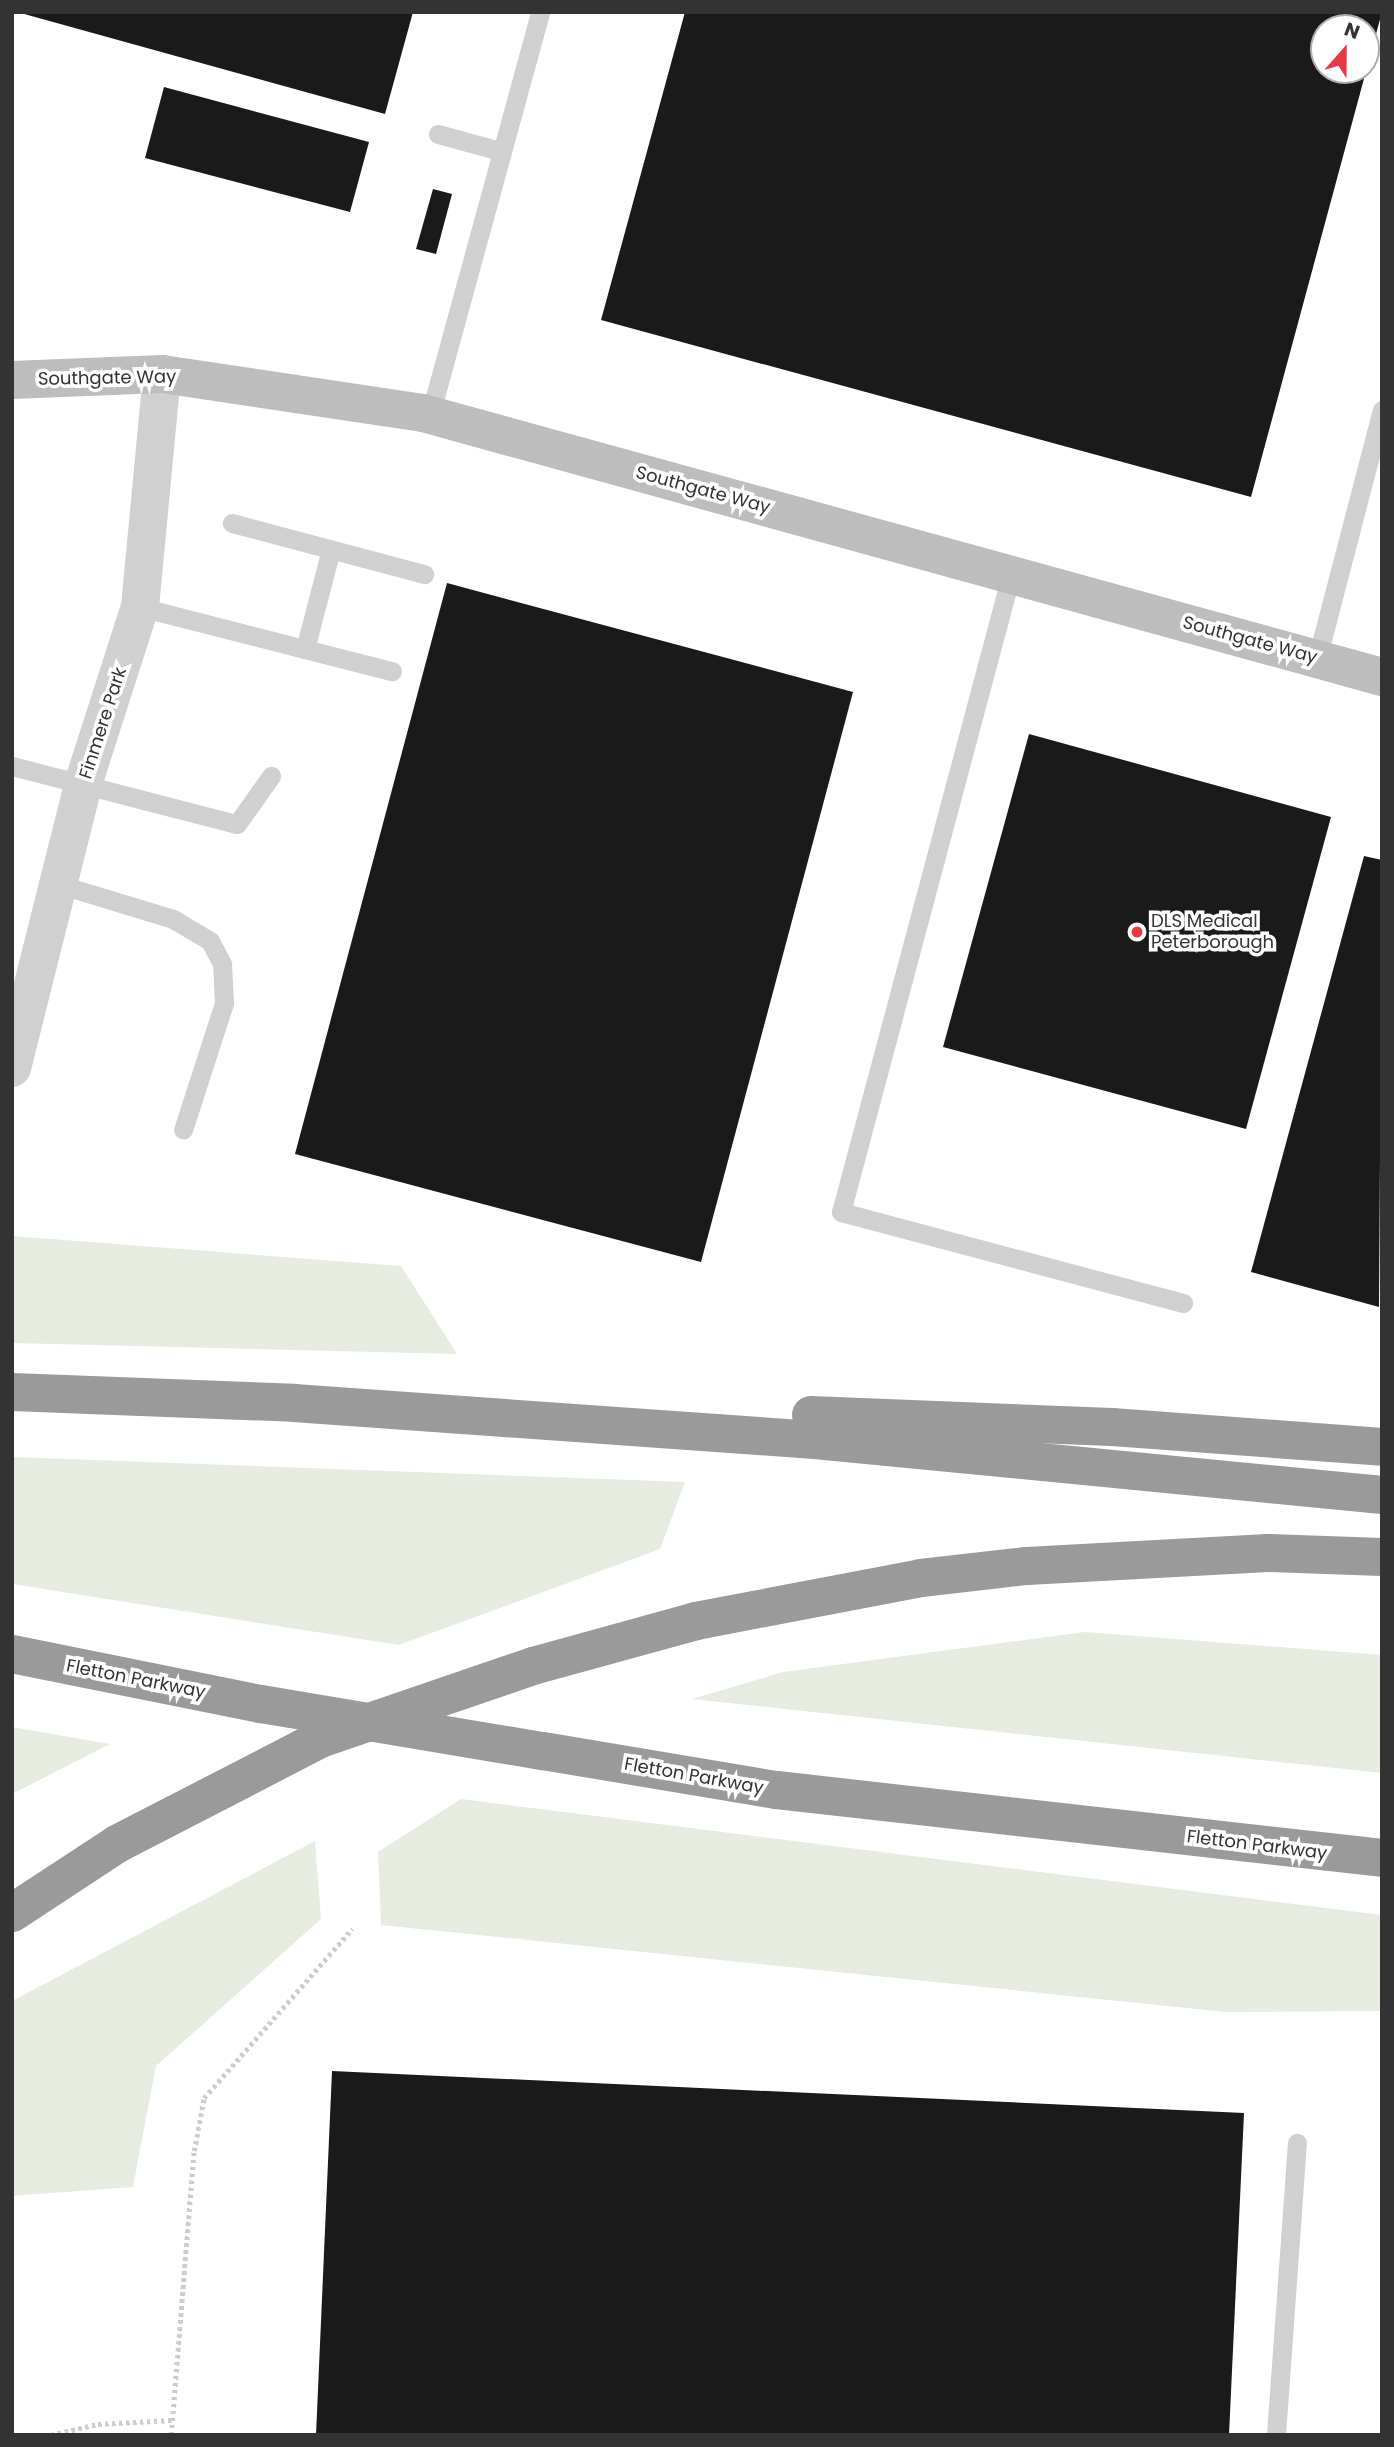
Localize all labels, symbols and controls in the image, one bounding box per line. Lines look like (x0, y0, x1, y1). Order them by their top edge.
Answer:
north arrow (1310, 14, 1380, 84)
text: N (1340, 16, 1363, 46)
street label: Southgate Way (38, 366, 176, 390)
street label: Southgate Way (633, 462, 773, 518)
street label: Southgate Way (1180, 612, 1320, 668)
street label: Finmere Park (75, 665, 131, 781)
place label: DLS Medical Peterborough (1151, 911, 1274, 954)
marker: DLS Medical Peterborough (1129, 924, 1145, 940)
street label: Fletton Parkway (65, 1655, 207, 1703)
street label: Fletton Parkway (623, 1753, 765, 1799)
street label: Fletton Parkway (1186, 1826, 1328, 1864)

